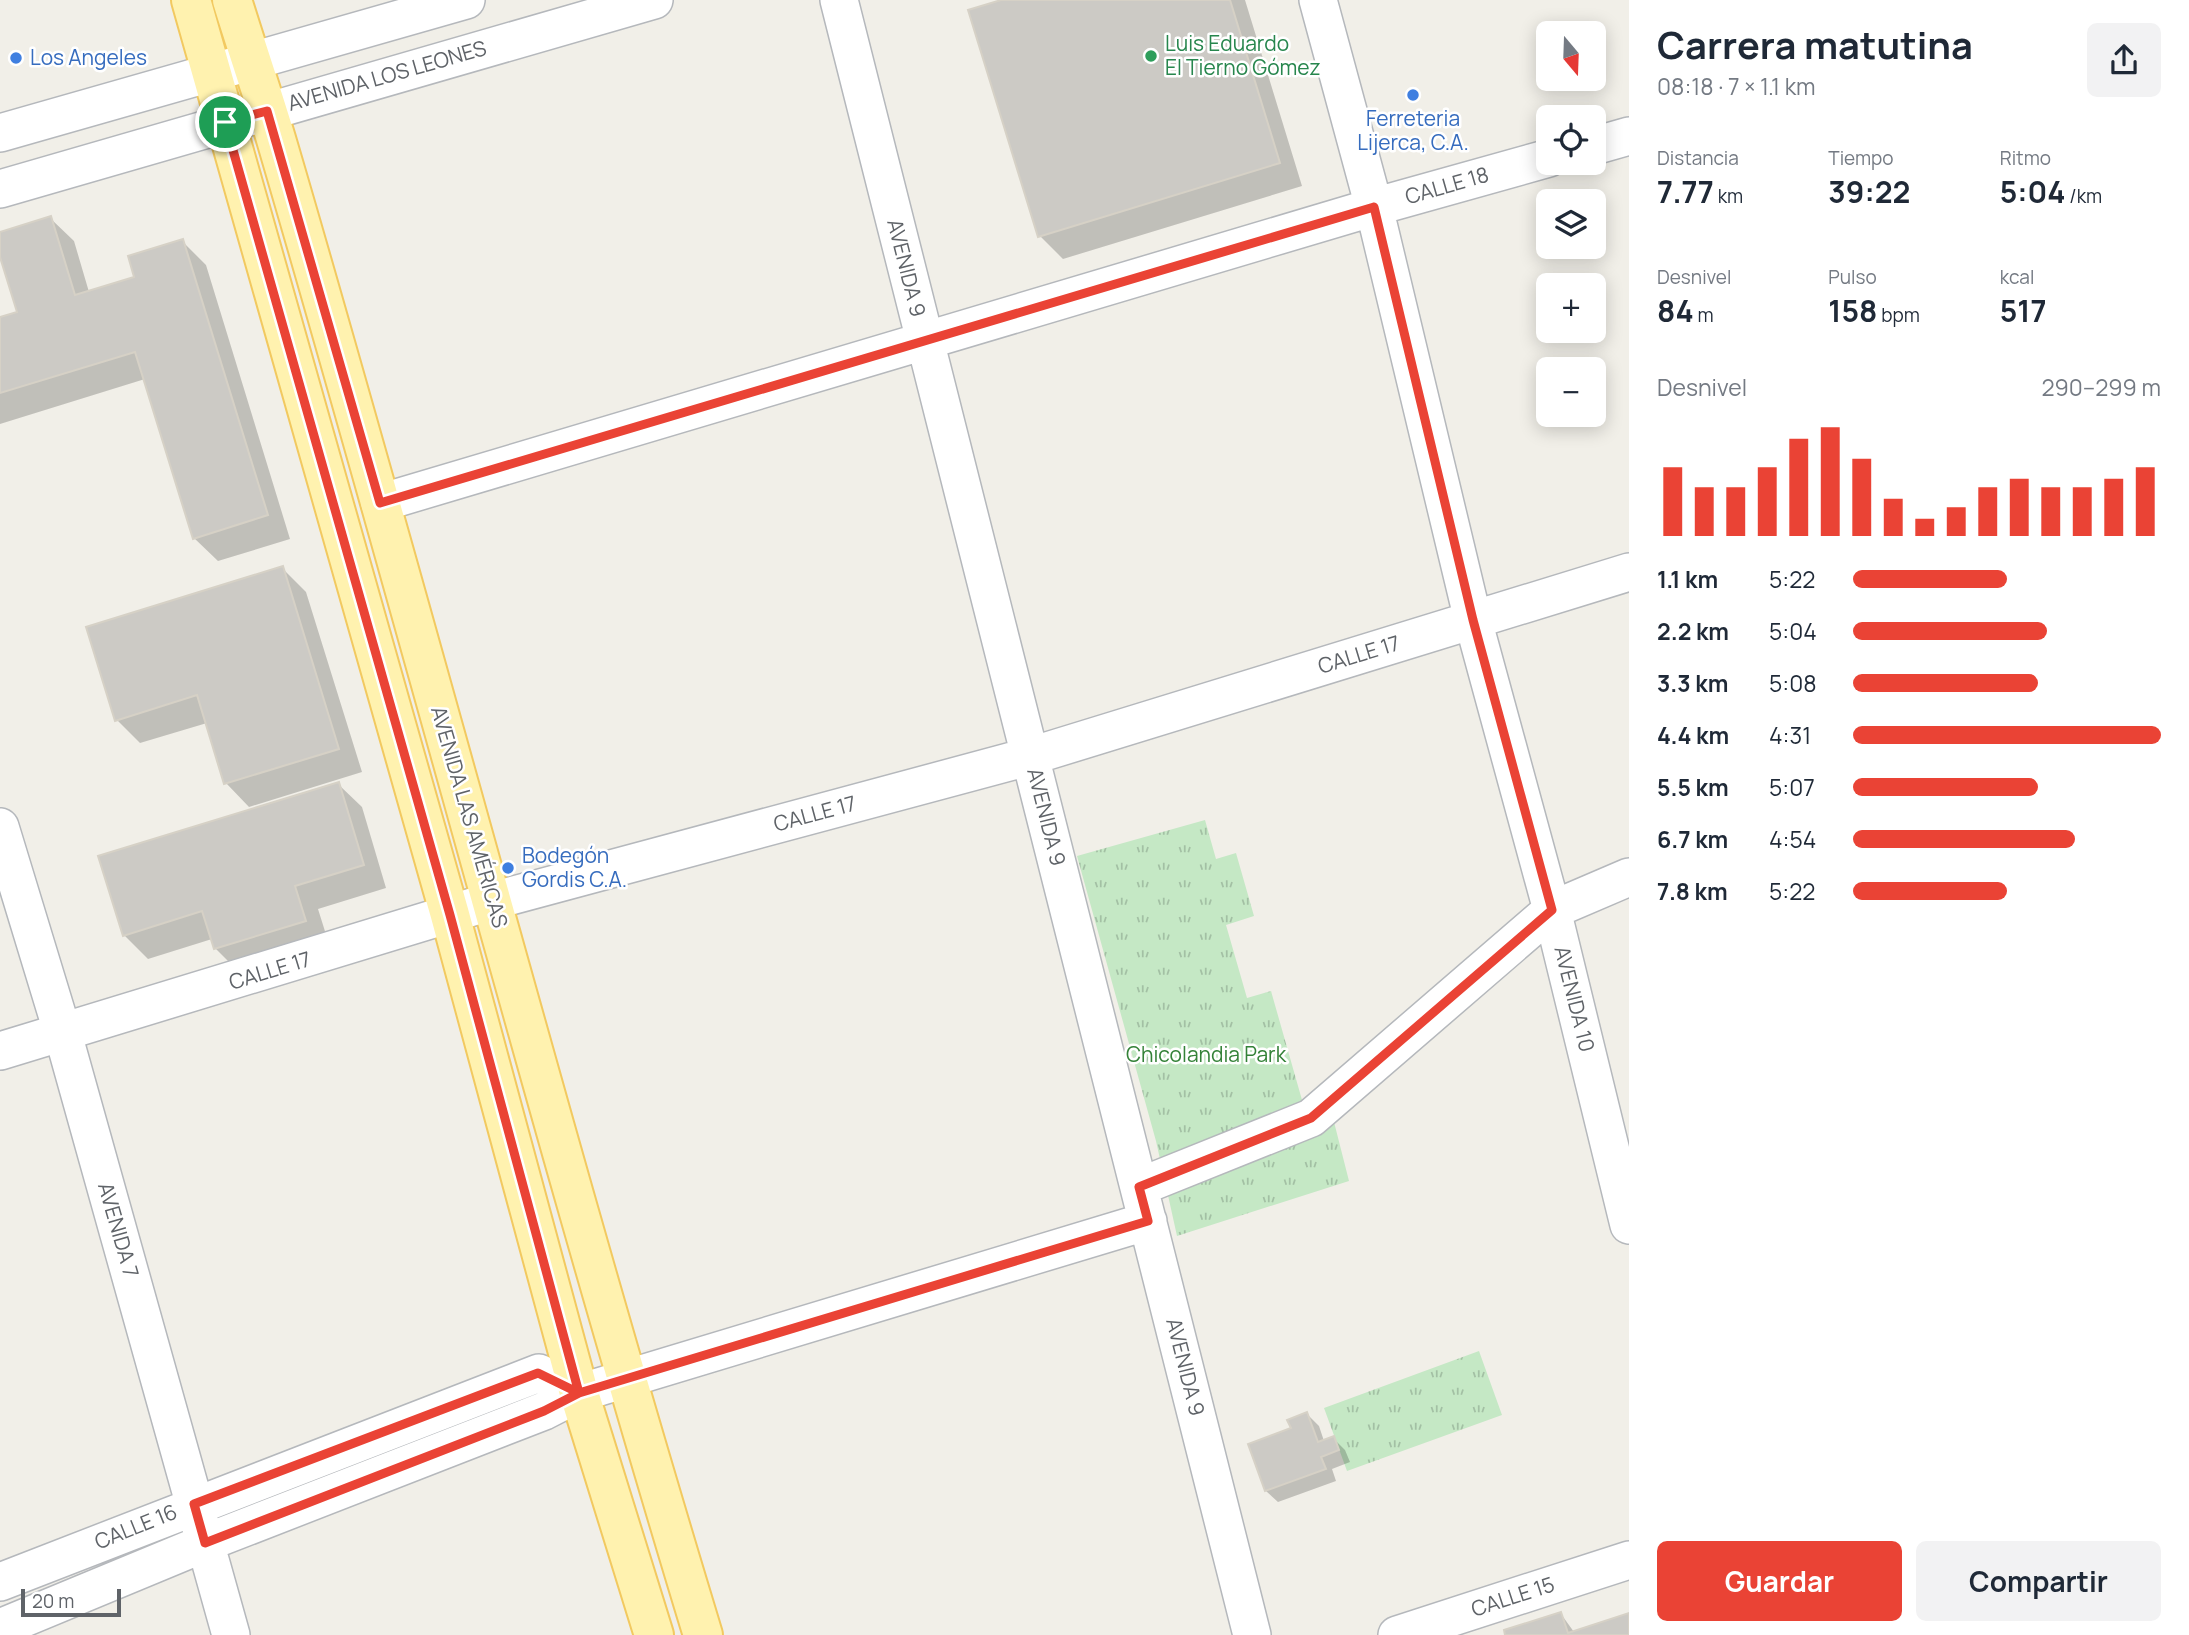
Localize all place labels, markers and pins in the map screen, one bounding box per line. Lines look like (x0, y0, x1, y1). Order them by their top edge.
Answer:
place label: Luis Eduardo El Tierno Gómez (1165, 29, 1321, 81)
place label: Los Angeles (30, 43, 147, 71)
marker: Luis Eduardo El Tierno Gómez (1143, 48, 1159, 64)
marker: Los Angeles (8, 50, 24, 66)
marker: Ferreteria Lijerca, C.A. (1405, 87, 1421, 103)
pin (195, 92, 255, 152)
place label: Ferreteria Lijerca, C.A. (1357, 104, 1469, 156)
place label: Bodegón Gordis C.A. (522, 841, 627, 893)
marker: Bodegón Gordis C.A. (500, 860, 516, 876)

